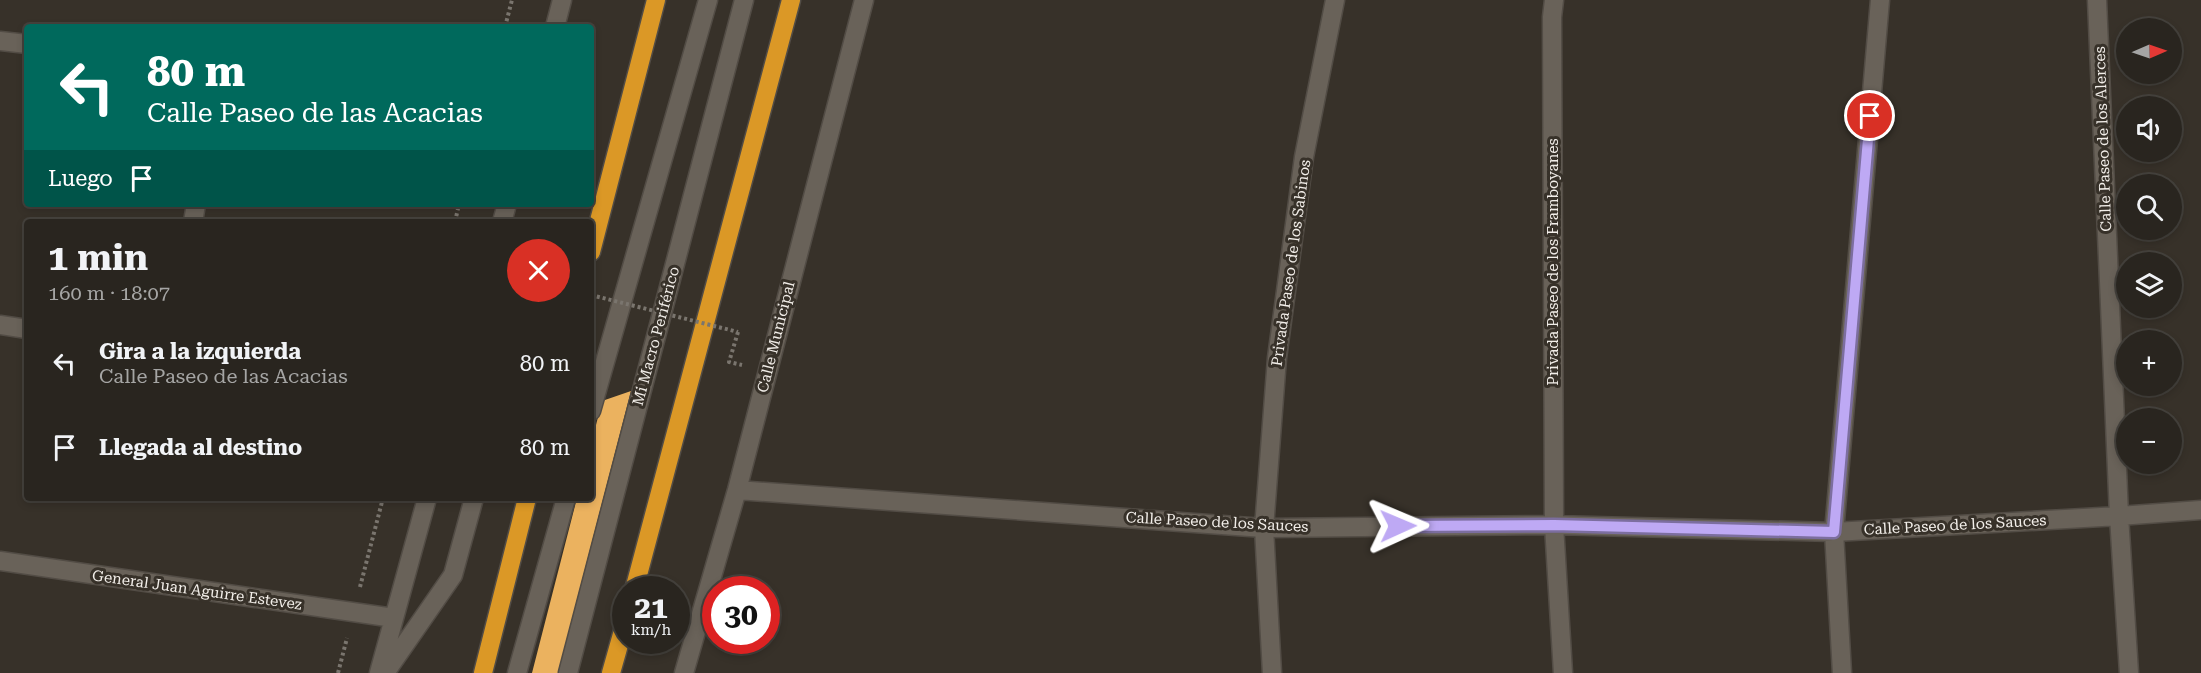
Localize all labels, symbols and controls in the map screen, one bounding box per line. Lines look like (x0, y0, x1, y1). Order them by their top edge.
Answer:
north arrow (2116, 18, 2182, 84)
map controls (2116, 18, 2182, 474)
street label: Calle Paseo de los Alerces (2091, 46, 2115, 232)
text: 80 m (147, 47, 245, 96)
icon: left (48, 48, 126, 126)
pin (1844, 90, 1895, 141)
button: sound (2116, 96, 2182, 162)
text: Calle Paseo de las Acacias (147, 97, 483, 129)
icon: arrive (1853, 99, 1886, 132)
street label: Privada Paseo de los Framboyanes (1544, 138, 1562, 386)
street label: Privada Paseo de los Sabinos (1268, 158, 1314, 368)
icon: arrive (125, 162, 158, 195)
text: Luego (48, 166, 113, 191)
button: search (2116, 174, 2182, 240)
text: 1 min (48, 237, 148, 279)
button: close (507, 239, 570, 302)
button: layers (2116, 252, 2182, 318)
street label: Mi Macro Periférico (629, 264, 683, 408)
street label: Calle Municipal (753, 279, 799, 394)
text: 160 m · 18:07 (48, 281, 170, 305)
button: + (2116, 330, 2182, 396)
text: Gira a la izquierda (99, 339, 301, 364)
icon: left (48, 347, 81, 380)
text: 80 m (520, 351, 570, 376)
text: Calle Paseo de las Acacias (99, 364, 348, 388)
button: − (2116, 408, 2182, 474)
icon: arrive (48, 431, 81, 464)
text: Llegada al destino (99, 435, 302, 460)
text: 80 m (520, 435, 570, 460)
position arrow (1366, 494, 1430, 558)
street label: Calle Paseo de los Sauces (1125, 508, 1309, 536)
street label: Calle Paseo de los Sauces (1863, 511, 2047, 539)
street label: General Juan Aguirre Estevez (91, 566, 303, 614)
speed limit sign: 30 (702, 576, 780, 654)
text: 21 (634, 590, 668, 625)
text: km/h (631, 621, 671, 639)

